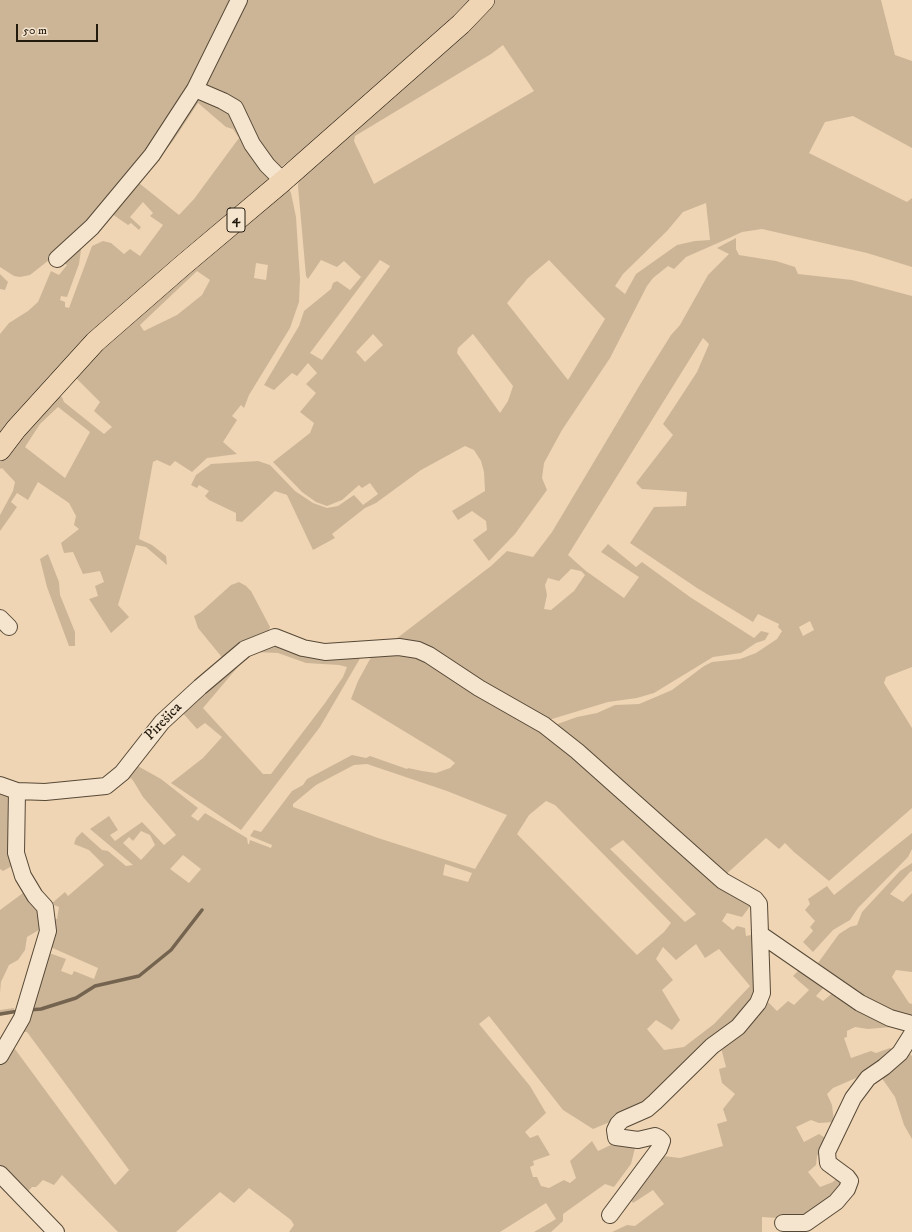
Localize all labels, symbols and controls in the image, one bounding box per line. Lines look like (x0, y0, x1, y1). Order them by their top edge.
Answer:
scale bar (18, 16, 100, 42)
text: 50 m (23, 23, 47, 38)
road number: 4 (227, 208, 245, 232)
street label: Pirešica (142, 699, 186, 745)

